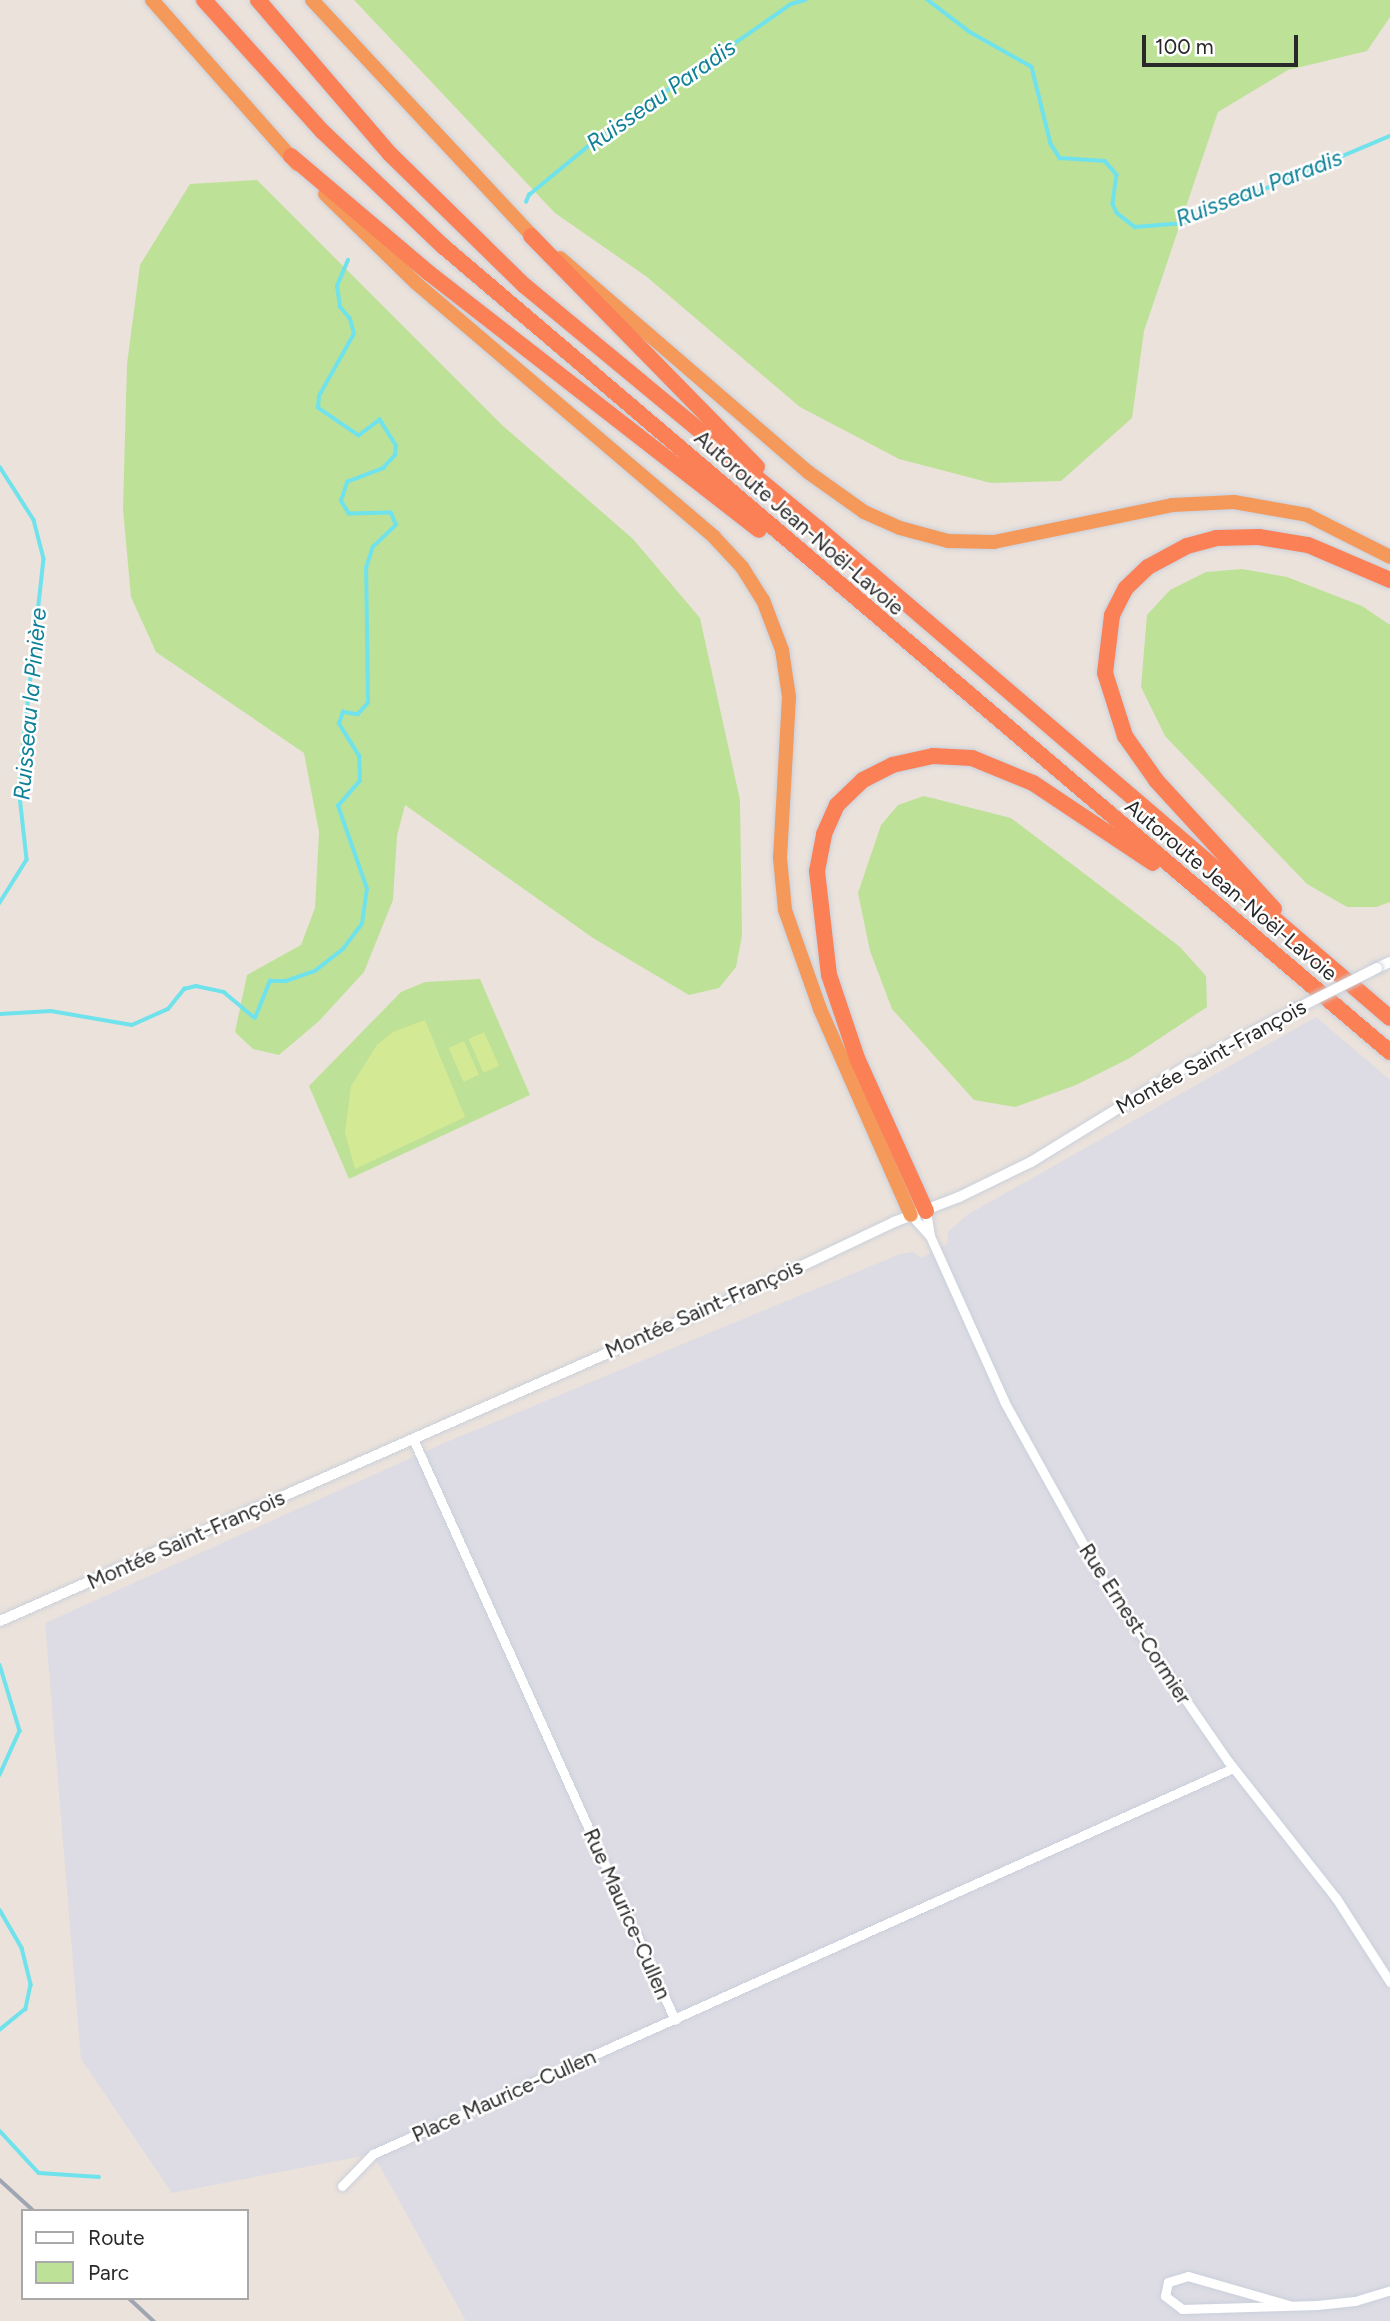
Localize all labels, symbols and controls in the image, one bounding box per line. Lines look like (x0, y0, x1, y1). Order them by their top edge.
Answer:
scale bar (1145, 21, 1301, 65)
water label: Ruisseau Paradis (581, 33, 741, 157)
text: 100 m (1155, 34, 1214, 59)
water label: Ruisseau Paradis (1172, 144, 1346, 232)
street label: Autoroute Jean-Noël-Lavoie (689, 425, 909, 621)
water label: Ruisseau la Pinière (8, 607, 52, 801)
street label: Autoroute Jean-Noël-Lavoie (1120, 794, 1342, 986)
street label: Montée Saint-François (1112, 994, 1310, 1120)
street label: Montée Saint-François (601, 1254, 807, 1364)
street label: Montée Saint-François (83, 1485, 289, 1595)
street label: Rue Ernest-Cormier (1074, 1539, 1196, 1709)
street label: Rue Maurice-Cullen (578, 1825, 676, 2003)
street label: Place Maurice-Cullen (408, 2044, 600, 2148)
legend (21, 2209, 248, 2300)
text: Route (88, 2225, 144, 2250)
text: Parc (88, 2260, 129, 2285)

